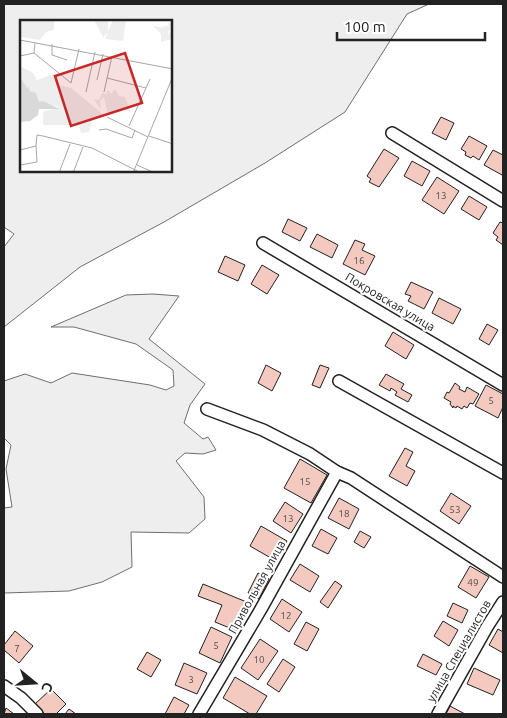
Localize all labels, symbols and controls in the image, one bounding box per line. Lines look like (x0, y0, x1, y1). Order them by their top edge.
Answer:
scale bar (337, 10, 484, 42)
text: 100 m (344, 18, 386, 35)
inset map (20, 20, 172, 172)
house number: 13 (435, 190, 447, 201)
house number: 16 (353, 255, 365, 266)
street label: Покровская улица (343, 270, 437, 333)
house number: 5 (488, 395, 494, 406)
house number: 15 (299, 476, 311, 487)
house number: 53 (449, 504, 461, 515)
house number: 18 (338, 508, 350, 519)
house number: 13 (282, 513, 294, 524)
street label: Привольная улица (226, 538, 288, 636)
house number: 49 (467, 577, 479, 588)
street label: улица Специалистов (424, 597, 493, 704)
house number: 12 (280, 610, 292, 621)
house number: 5 (213, 640, 219, 651)
house number: 7 (14, 643, 20, 654)
house number: 10 (253, 654, 265, 665)
north arrow (10, 658, 60, 708)
house number: 3 (188, 674, 194, 685)
text: С (38, 680, 56, 694)

